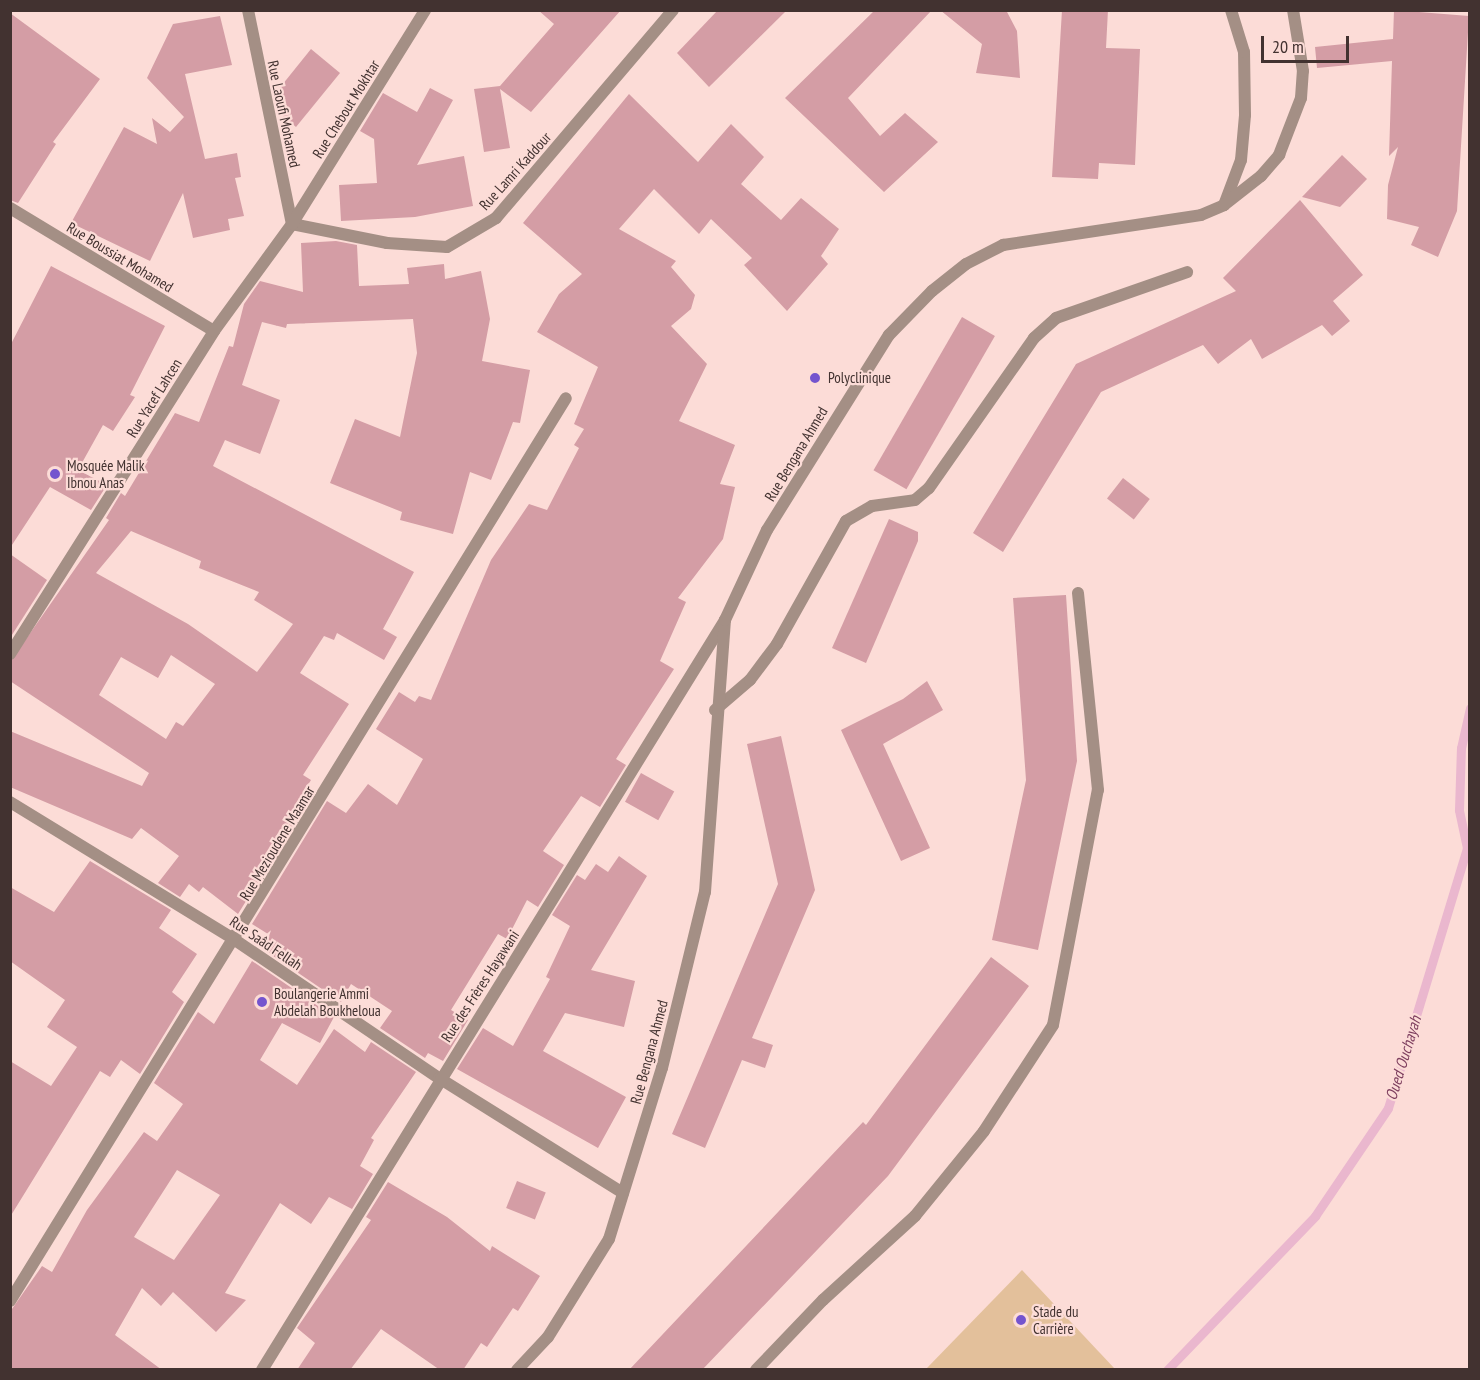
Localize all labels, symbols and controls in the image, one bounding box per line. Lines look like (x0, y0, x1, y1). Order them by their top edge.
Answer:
scale bar (1264, 24, 1352, 62)
text: 20 m (1272, 35, 1304, 58)
street label: Rue Chebout Mokhtar (309, 57, 383, 161)
street label: Rue Laoufi Mohamed (264, 59, 304, 169)
street label: Rue Lamri Kaddour (475, 128, 555, 214)
street label: Rue Boussiat Mohamed (64, 218, 176, 296)
street label: Rue Yacef Lahcen (123, 355, 185, 441)
marker: Polyclinique (806, 369, 824, 387)
place label: Polyclinique (828, 369, 891, 387)
street label: Rue Bengana Ahmed (761, 403, 831, 505)
place label: Mosquée Malik Ibnou Anas (67, 456, 145, 491)
marker: Mosquée Malik Ibnou Anas (48, 467, 62, 481)
street label: Rue Mezioudene Maamar (236, 782, 318, 904)
street label: Rue Saâd Fellah (226, 912, 306, 974)
street label: Rue des Frères Hayawani (437, 927, 523, 1045)
place label: Boulangerie Ammi Abdelah Boukheloua (274, 984, 381, 1019)
marker: Boulangerie Ammi Abdelah Boukheloua (255, 995, 269, 1009)
street label: Rue Bengana Ahmed (626, 998, 672, 1106)
water label: Oued Ouchayah (1381, 1014, 1425, 1102)
place label: Stade du Carrière (1033, 1302, 1078, 1337)
marker: Stade du Carrière (1014, 1313, 1028, 1327)

